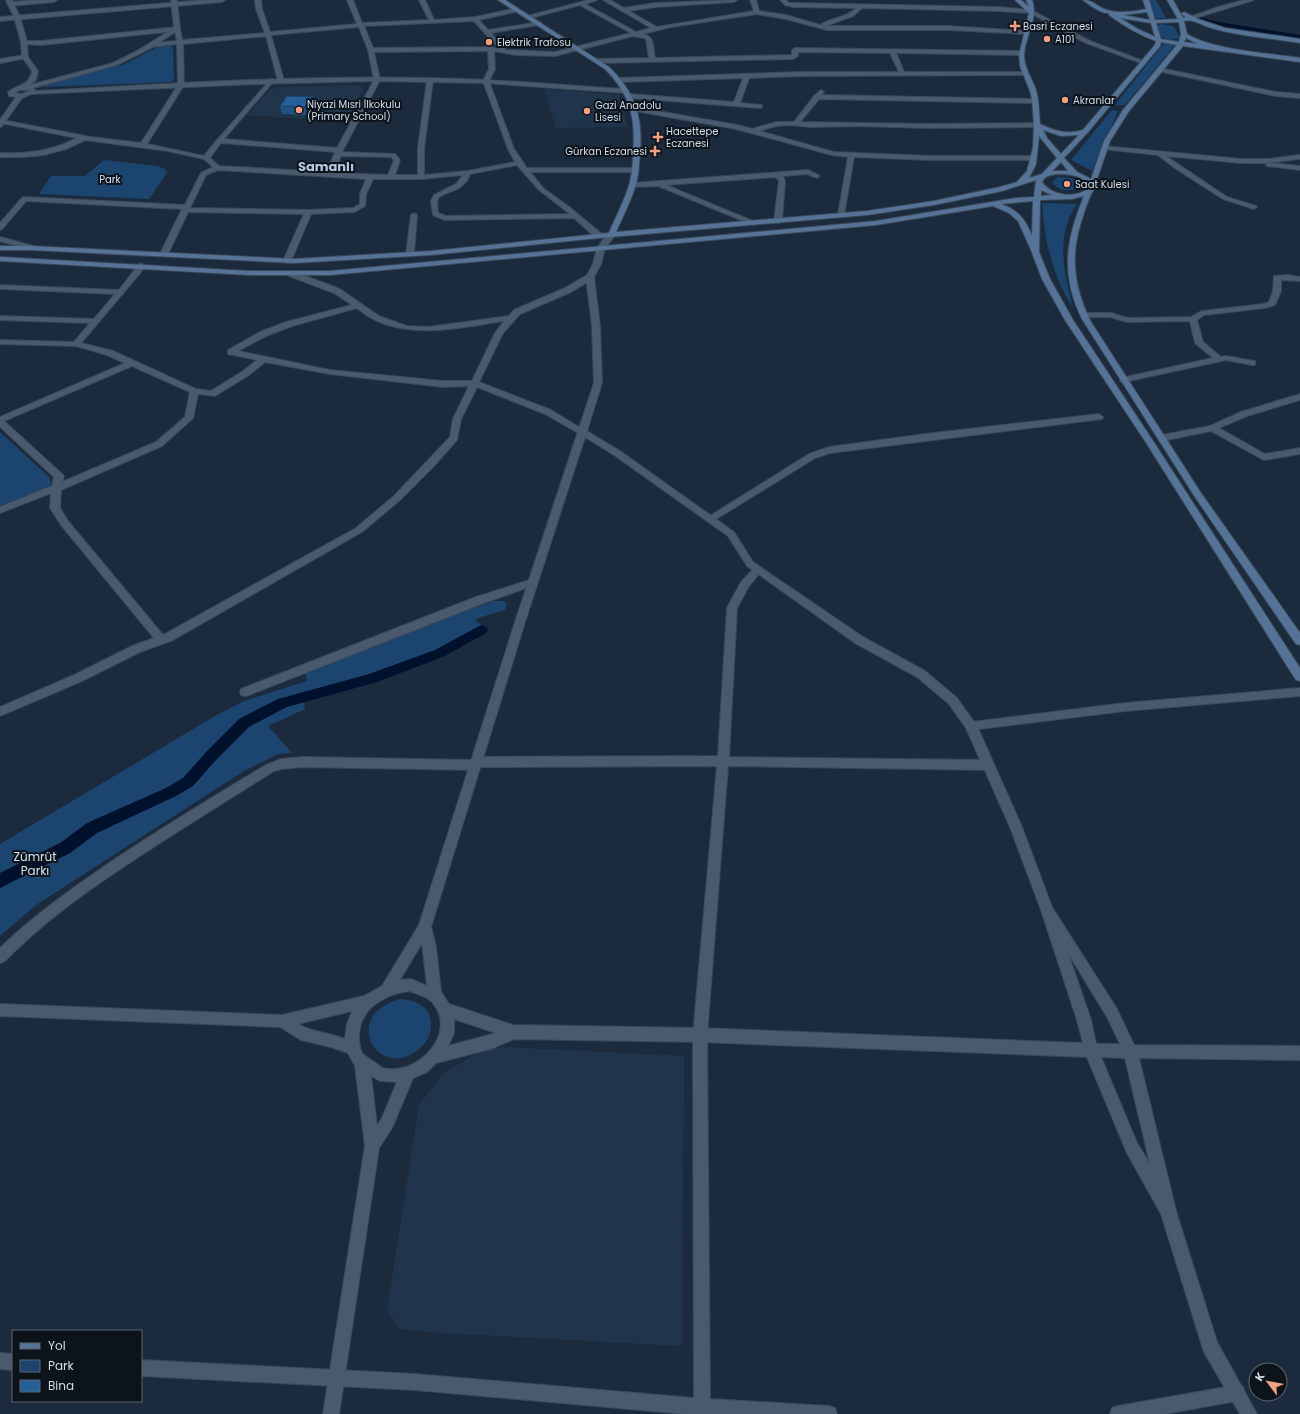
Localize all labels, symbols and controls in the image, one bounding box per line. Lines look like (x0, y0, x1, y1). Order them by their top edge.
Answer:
place label: Basri Eczanesi (1023, 19, 1093, 34)
marker: Basri Eczanesi (1010, 21, 1020, 31)
place label: A101 (1055, 32, 1074, 47)
marker: A101 (1042, 34, 1052, 44)
place label: Elektrik Trafosu (497, 35, 571, 50)
marker: Elektrik Trafosu (484, 37, 494, 47)
place label: Akranlar (1073, 93, 1115, 108)
marker: Akranlar (1060, 95, 1070, 105)
place label: Niyazi Mısri İlkokulu (Primary School) (307, 97, 401, 124)
place label: Gazi Anadolu Lisesi (595, 98, 661, 125)
marker: Niyazi Mısri İlkokulu (Primary School) (294, 105, 304, 115)
marker: Gazi Anadolu Lisesi (582, 106, 592, 116)
place label: Hacettepe Eczanesi (666, 124, 718, 151)
marker: Hacettepe Eczanesi (653, 132, 663, 142)
place label: Gürkan Eczanesi (565, 144, 647, 159)
marker: Gürkan Eczanesi (650, 146, 660, 156)
district label: Samanlı (298, 157, 354, 176)
park label: Park (99, 172, 122, 187)
place label: Saat Kulesi (1075, 177, 1129, 192)
marker: Saat Kulesi (1062, 179, 1072, 189)
park label: Zümrüt Parkı (13, 848, 57, 879)
legend (12, 1330, 142, 1402)
text: Yol (48, 1337, 66, 1354)
text: Park (48, 1357, 75, 1374)
north arrow (1248, 1362, 1288, 1402)
text: K (1251, 1369, 1269, 1384)
text: Bina (48, 1377, 74, 1394)

